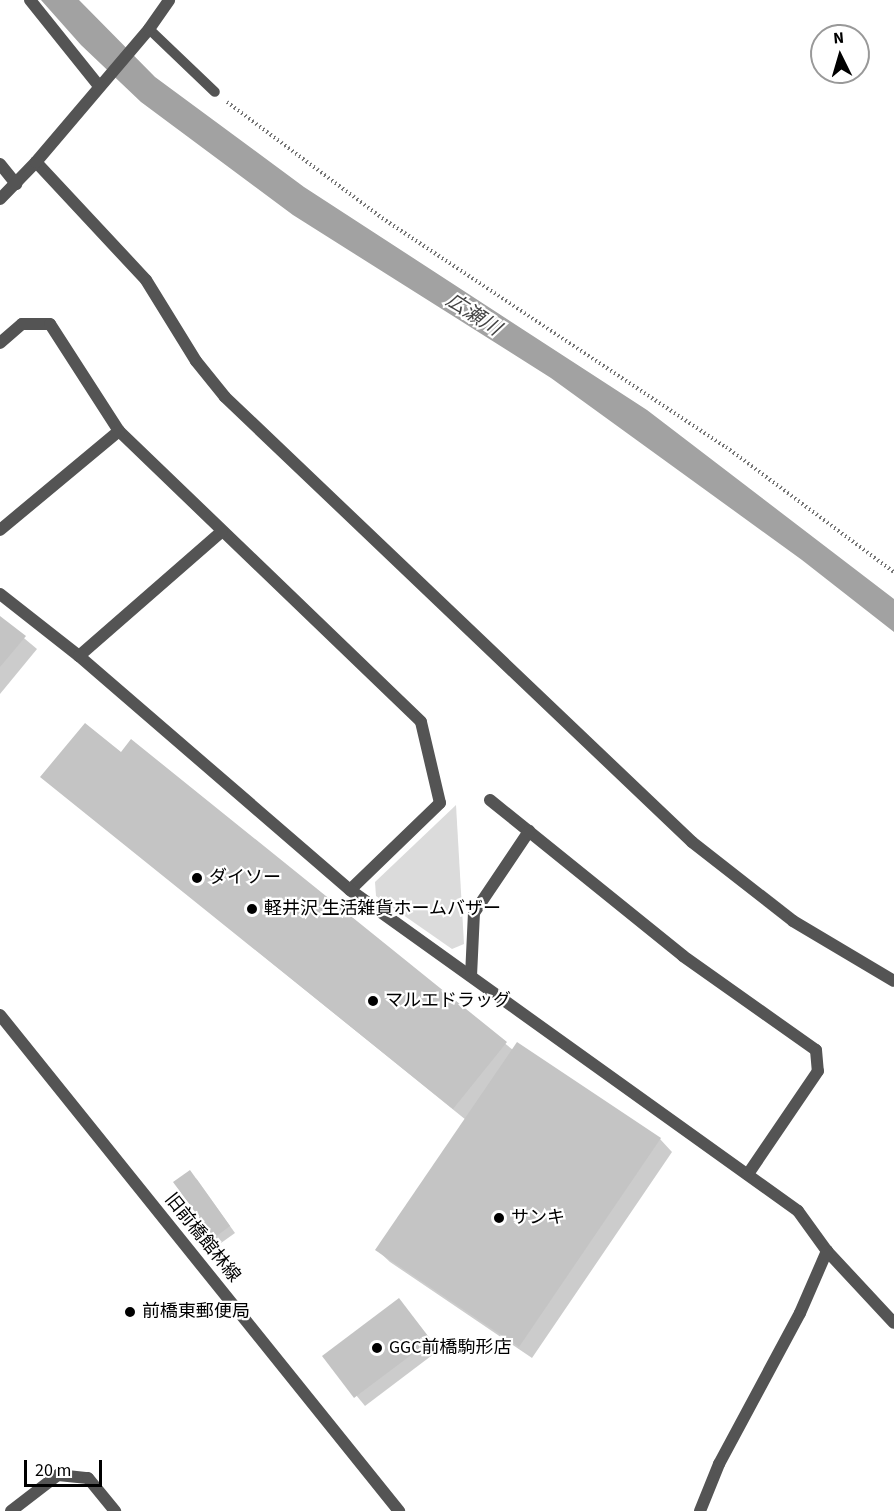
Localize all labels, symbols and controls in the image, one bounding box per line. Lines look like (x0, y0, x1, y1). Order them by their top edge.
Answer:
north arrow (810, 24, 870, 84)
text: N (832, 27, 845, 49)
water label: 広瀬川 (441, 289, 505, 341)
place label: ダイソー (209, 867, 281, 889)
marker: ダイソー (190, 871, 204, 885)
place label: 軽井沢 生活雑貨ホームバザー (264, 898, 502, 920)
marker: 軽井沢 生活雑貨ホームバザー (245, 902, 259, 916)
place label: マルエドラッグ (385, 990, 511, 1012)
marker: マルエドラッグ (366, 994, 380, 1008)
street label: 旧前橋館林線 (160, 1189, 244, 1287)
place label: サンキ (511, 1207, 565, 1229)
marker: サンキ (492, 1211, 506, 1225)
place label: 前橋東郵便局 (142, 1301, 250, 1323)
marker: 前橋東郵便局 (123, 1305, 137, 1319)
place label: GGC前橋駒形店 (389, 1337, 511, 1359)
marker: GGC前橋駒形店 (370, 1341, 384, 1355)
scale bar (27, 1448, 105, 1486)
text: 20 m (35, 1458, 71, 1483)

